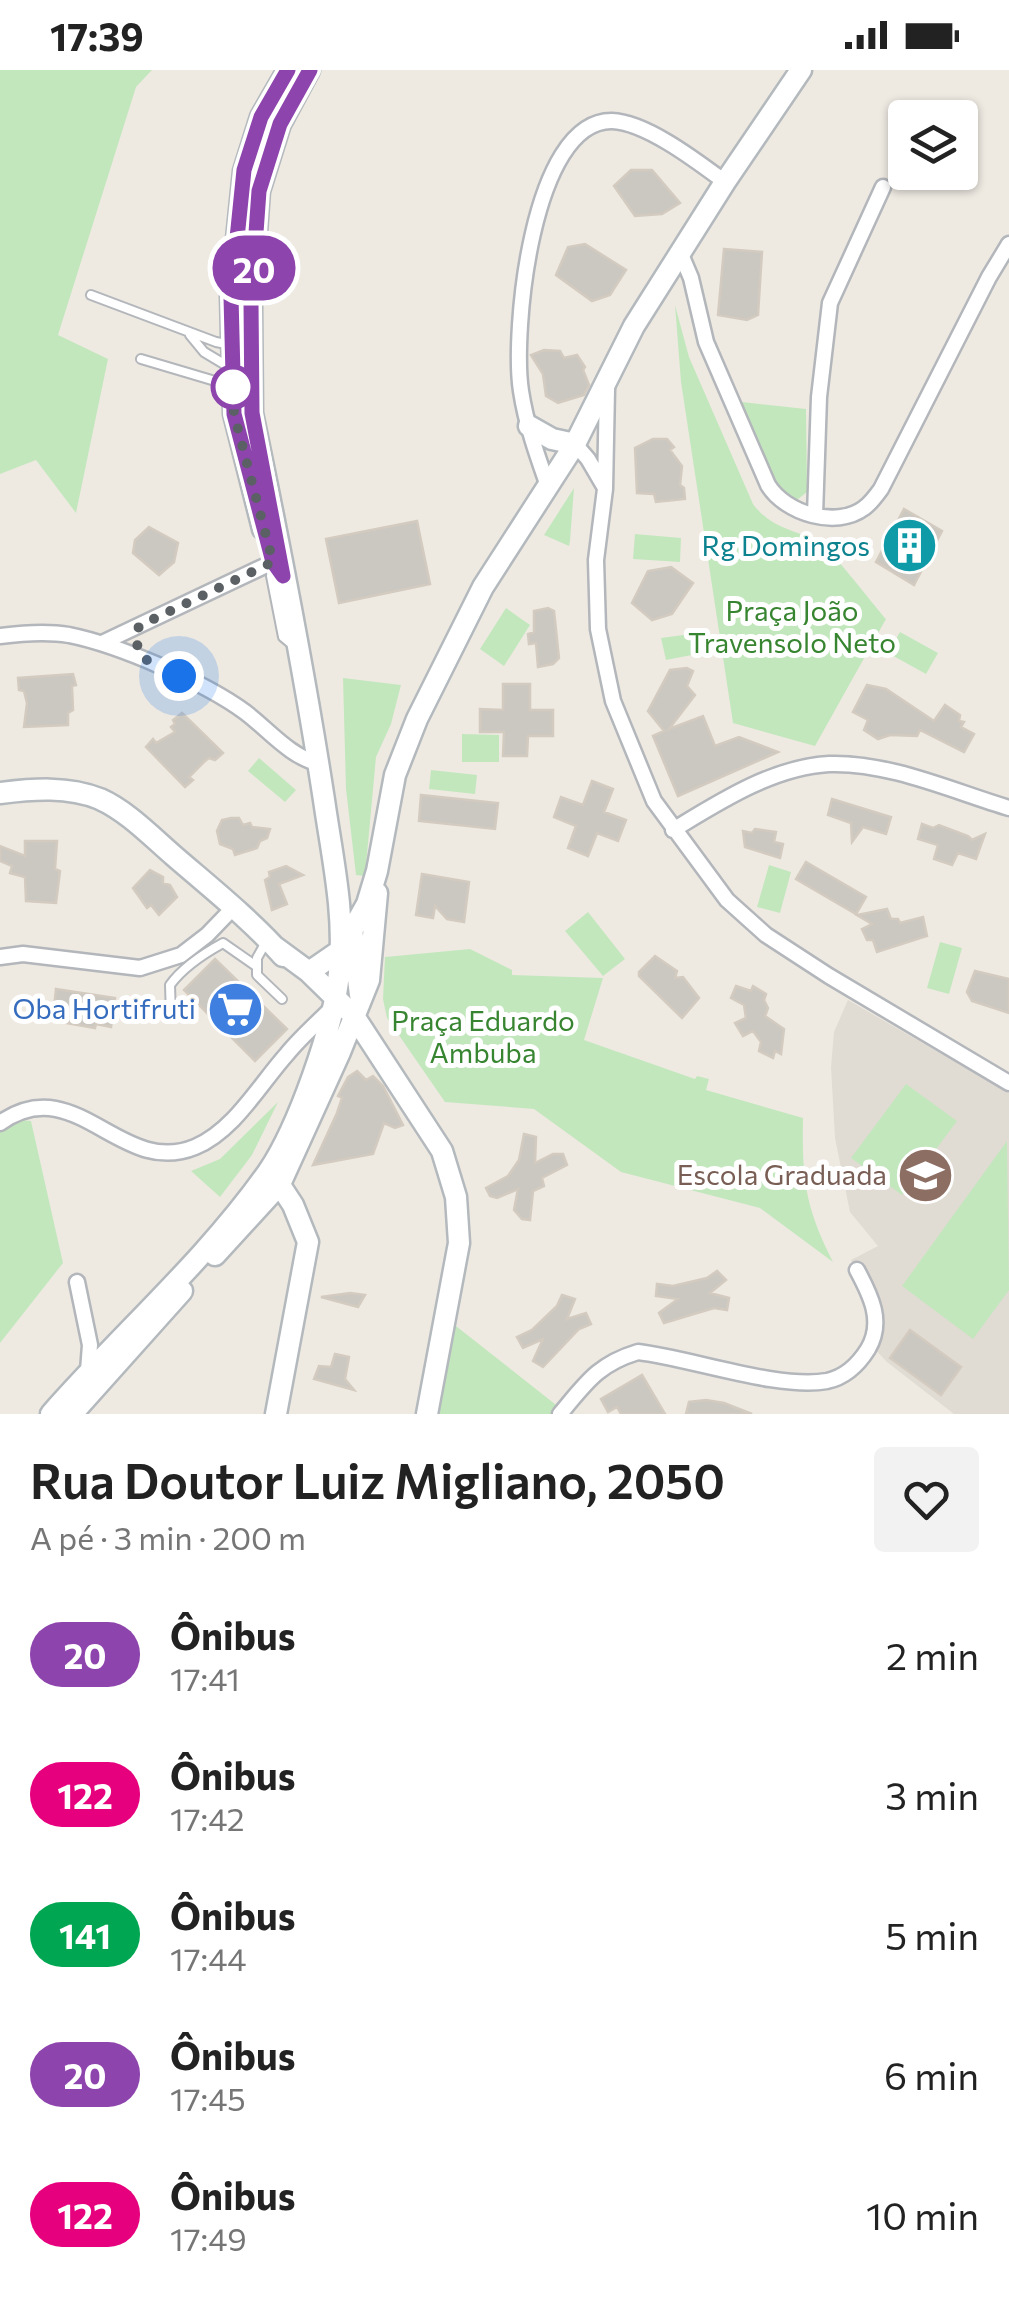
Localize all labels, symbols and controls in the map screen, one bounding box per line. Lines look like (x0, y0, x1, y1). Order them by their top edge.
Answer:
text: 17:39 (50, 12, 144, 59)
map controls (888, 100, 978, 190)
button: layers (888, 100, 978, 190)
line badge: 20 (209, 236, 299, 300)
text: 20 (233, 247, 275, 290)
unlabelled marker (212, 366, 254, 408)
building icon: Rg Domingos (879, 516, 939, 576)
place label: Rg Domingos (702, 528, 870, 562)
park label: Praça João Travensolo Neto (688, 593, 896, 659)
your location (154, 651, 204, 701)
supermarket icon: Oba Hortifruti (205, 979, 265, 1039)
place label: Oba Hortifruti (12, 991, 196, 1025)
park label: Praça Eduardo Ambuba (391, 1003, 575, 1069)
school or university icon: Escola Graduada (896, 1145, 956, 1205)
place label: Escola Graduada (677, 1157, 887, 1191)
button: heart (874, 1447, 979, 1552)
text: Rua Doutor Luiz Migliano, 2050 (30, 1450, 725, 1509)
text: A pé · 3 min · 200 m (30, 1517, 306, 1557)
text: Ônibus (170, 1611, 295, 1658)
text: 2 min (886, 1631, 979, 1678)
text: 20 (64, 1633, 106, 1676)
text: 17:41 (170, 1658, 240, 1698)
text: Ônibus (170, 1751, 295, 1798)
text: 3 min (885, 1771, 979, 1818)
text: 122 (57, 1773, 113, 1816)
text: 17:42 (170, 1798, 245, 1838)
text: Ônibus (170, 1891, 295, 1938)
text: 5 min (885, 1911, 979, 1958)
text: 141 (59, 1913, 111, 1956)
text: 17:44 (170, 1938, 247, 1978)
text: Ônibus (170, 2031, 295, 2078)
text: 6 min (884, 2051, 979, 2098)
text: 20 (64, 2053, 106, 2096)
text: 17:45 (170, 2078, 246, 2118)
text: Ônibus (170, 2171, 295, 2218)
text: 10 min (866, 2191, 979, 2238)
text: 122 (57, 2193, 113, 2236)
text: 17:49 (170, 2218, 247, 2258)

